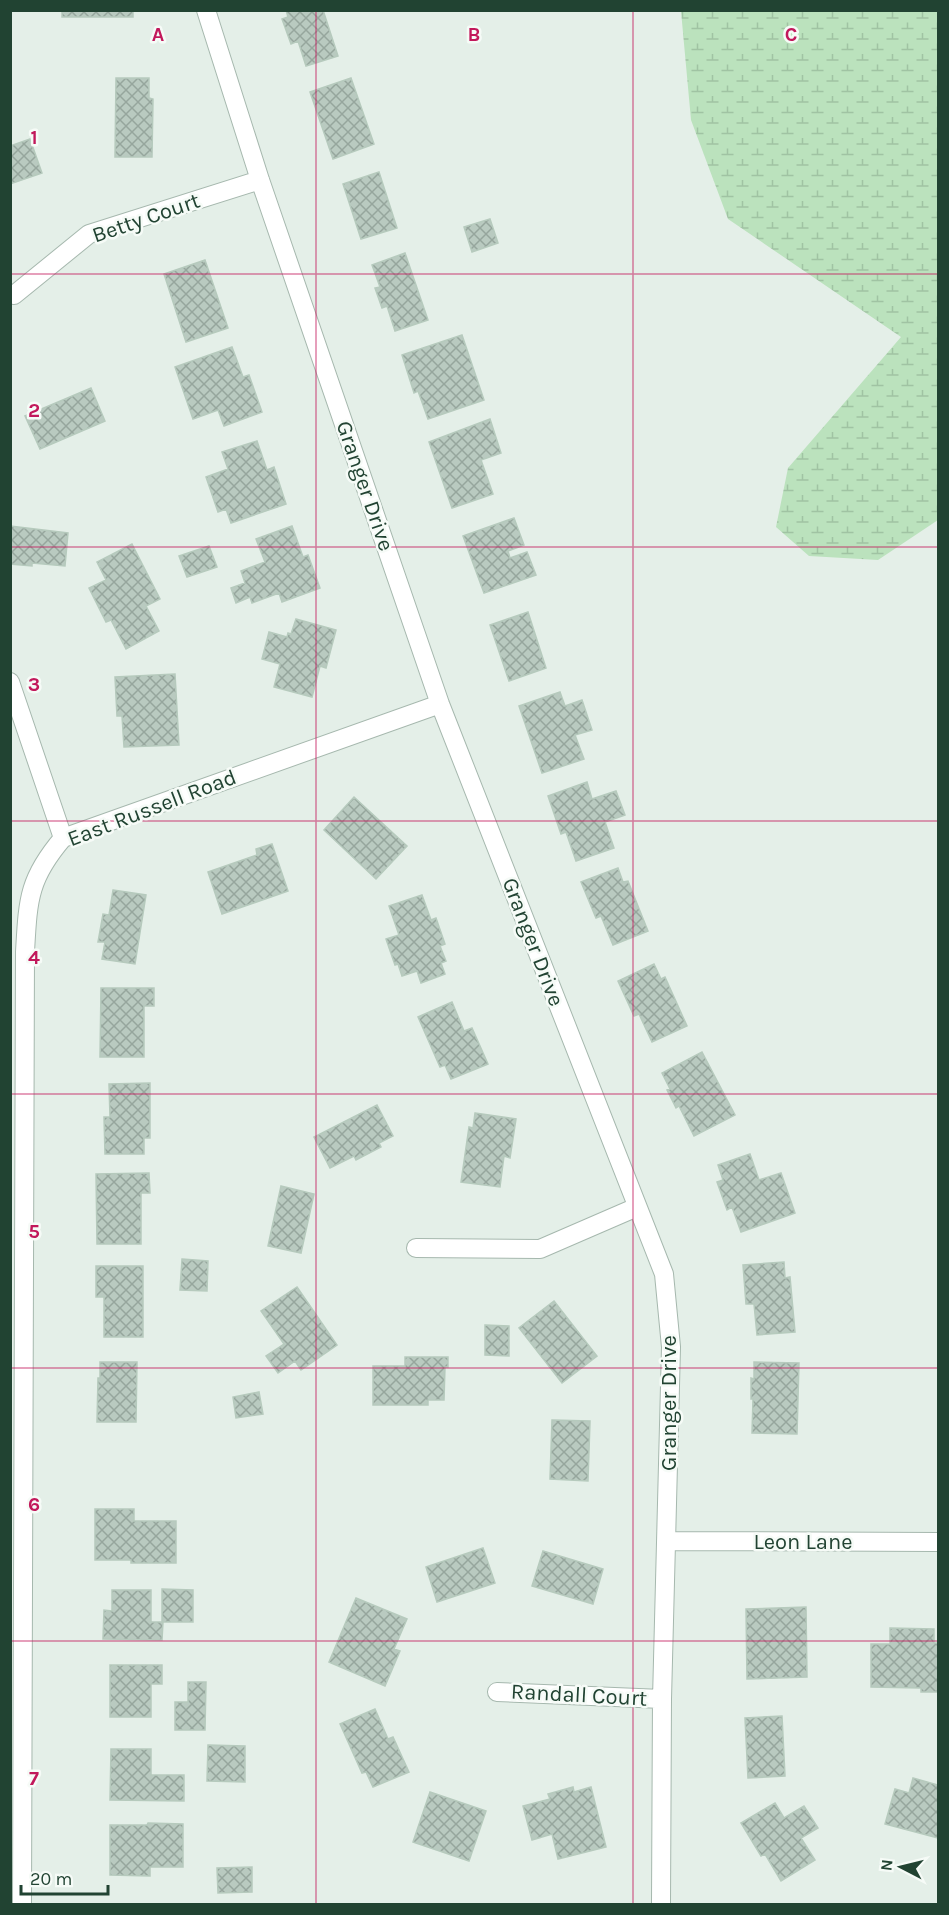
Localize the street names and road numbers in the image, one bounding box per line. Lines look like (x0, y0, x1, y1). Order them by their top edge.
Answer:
street label: Betty Court (89, 187, 203, 249)
street label: Granger Drive (331, 418, 399, 554)
street label: East Russell Road (64, 764, 240, 852)
street label: Granger Drive (497, 874, 569, 1010)
street label: Granger Drive (656, 1335, 682, 1471)
street label: Leon Lane (753, 1529, 853, 1555)
street label: Randall Court (510, 1678, 648, 1712)

